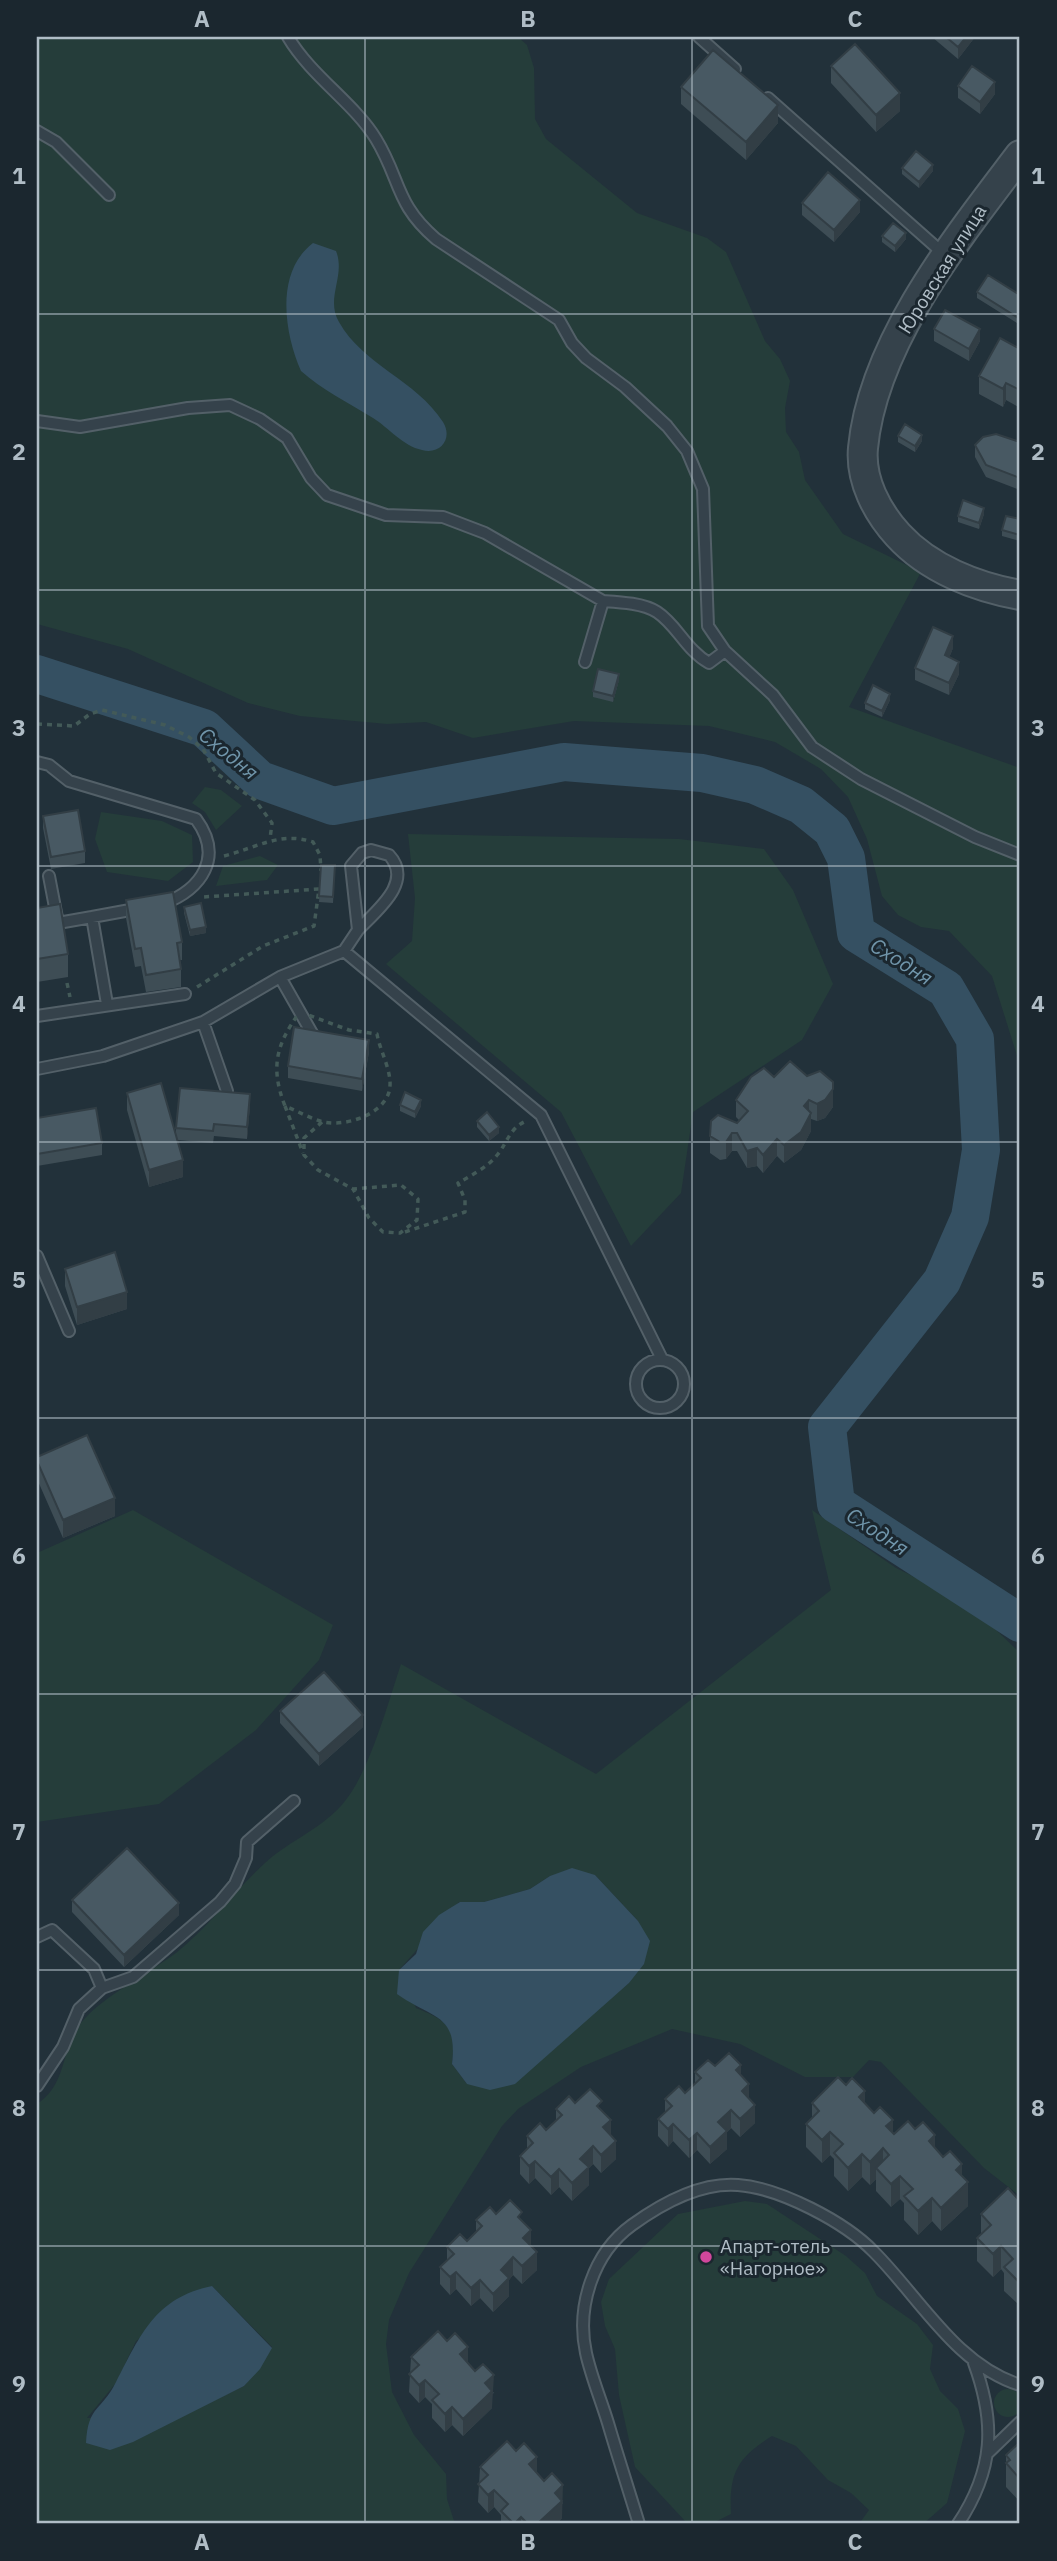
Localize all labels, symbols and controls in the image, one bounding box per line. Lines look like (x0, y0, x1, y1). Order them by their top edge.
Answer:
text: A (194, 3, 210, 33)
text: B (520, 3, 536, 33)
text: C (848, 3, 863, 33)
text: 1 (12, 160, 26, 190)
text: 1 (1031, 160, 1045, 190)
street label: Юровская улица (893, 200, 991, 338)
text: 2 (12, 436, 26, 466)
text: 2 (1031, 436, 1045, 466)
text: 3 (12, 712, 26, 742)
text: 3 (1031, 712, 1045, 742)
water label: Сходня (193, 720, 265, 786)
water label: Сходня (865, 931, 939, 991)
text: 4 (12, 988, 26, 1018)
text: 4 (1031, 988, 1045, 1018)
text: 5 (12, 1264, 26, 1294)
text: 5 (1031, 1264, 1045, 1294)
water label: Сходня (842, 1501, 914, 1561)
text: 6 (12, 1540, 26, 1570)
text: 6 (1031, 1540, 1045, 1570)
text: 7 (12, 1816, 26, 1846)
text: 7 (1031, 1816, 1045, 1846)
text: 8 (12, 2092, 26, 2122)
text: 8 (1031, 2092, 1045, 2122)
place label: Апарт-отель «Нагорное» (720, 2234, 830, 2280)
marker: Апарт-отель «Нагорное» (698, 2249, 714, 2265)
text: 9 (12, 2368, 26, 2398)
text: 9 (1031, 2368, 1045, 2398)
text: A (194, 2526, 210, 2556)
text: B (520, 2526, 536, 2556)
text: C (848, 2526, 863, 2556)

